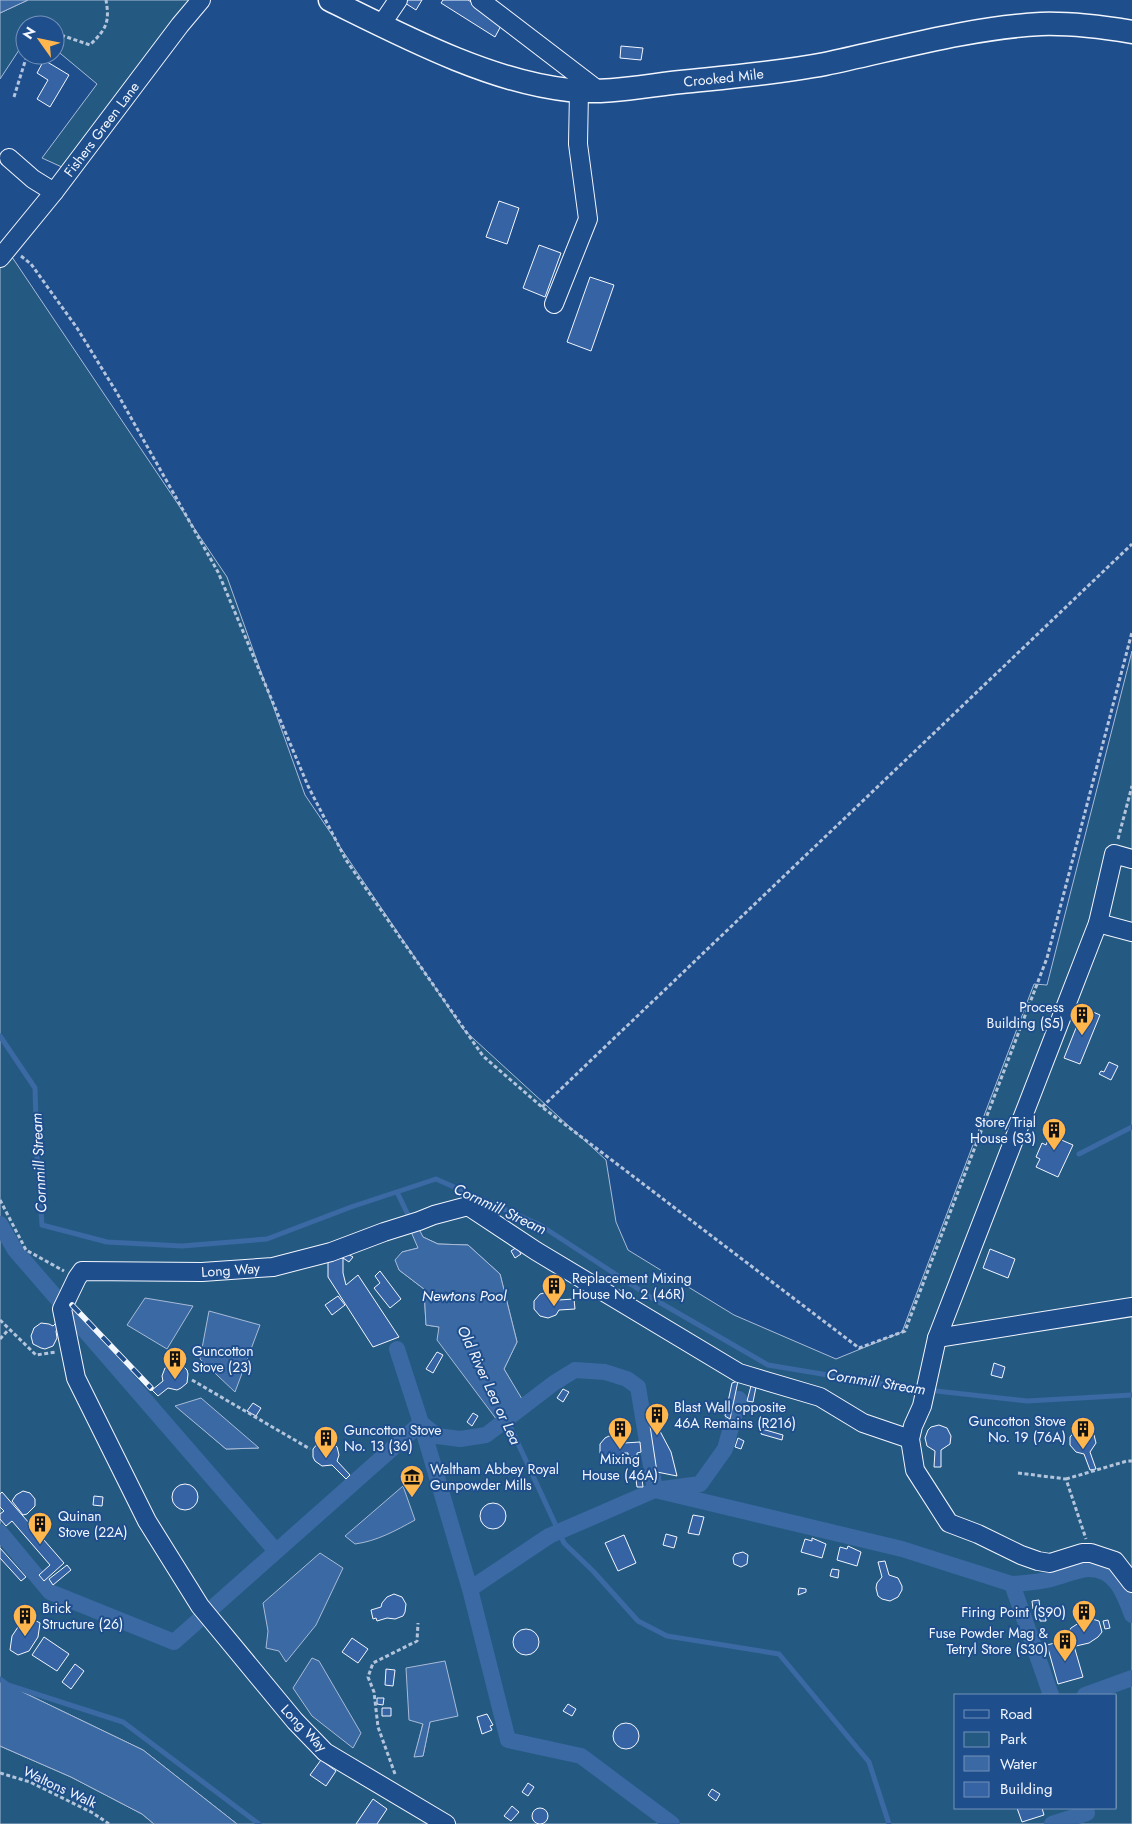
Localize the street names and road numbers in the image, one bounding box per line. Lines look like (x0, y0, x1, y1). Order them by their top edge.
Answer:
street label: Crooked Mile (683, 63, 765, 92)
street label: Fishers Green Lane (59, 77, 144, 181)
street label: Long Way (201, 1258, 261, 1282)
street label: Long Way (276, 1700, 332, 1757)
street label: Waltons Walk (20, 1761, 101, 1813)

